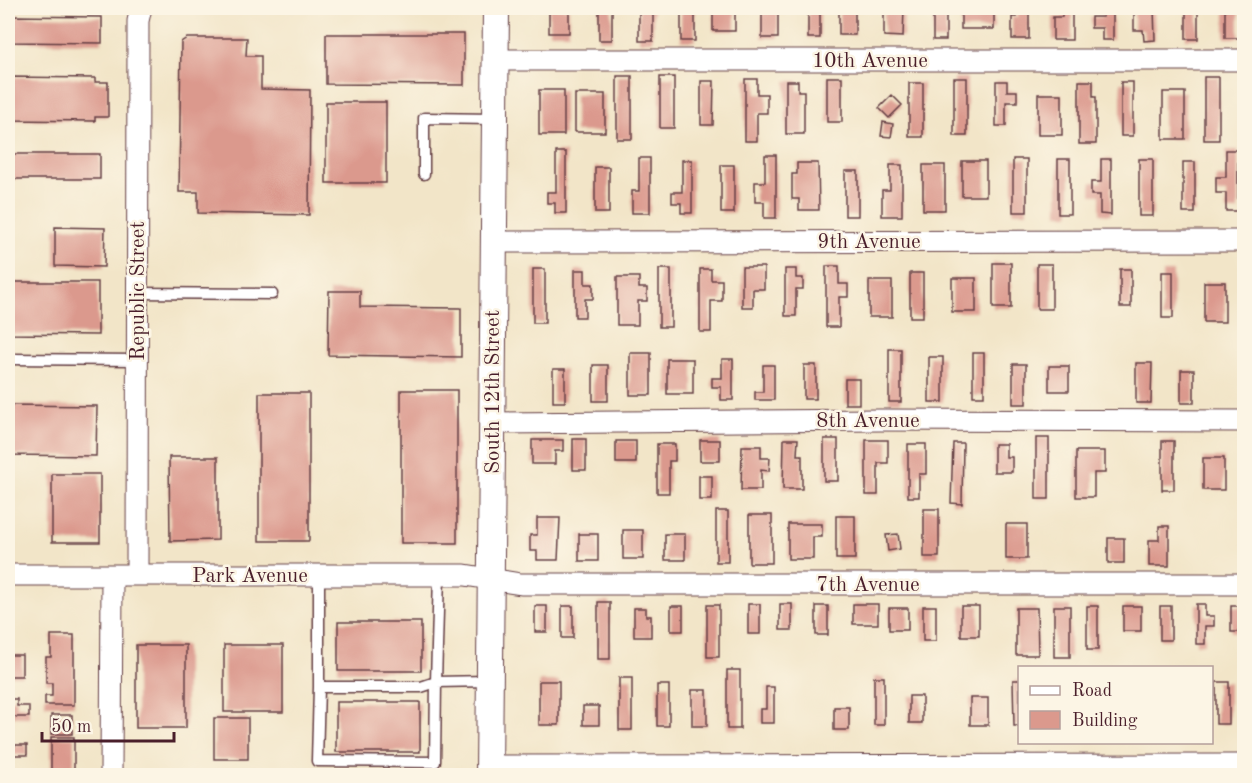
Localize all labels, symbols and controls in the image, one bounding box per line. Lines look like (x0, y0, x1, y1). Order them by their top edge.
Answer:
street label: 10th Avenue (812, 51, 928, 72)
street label: Republic Street (128, 221, 149, 361)
street label: 9th Avenue (817, 232, 921, 253)
street label: South 12th Street (483, 310, 504, 474)
street label: 8th Avenue (816, 411, 920, 432)
street label: Park Avenue (192, 566, 308, 587)
street label: 7th Avenue (816, 575, 920, 596)
legend (1018, 666, 1213, 744)
text: Road (1072, 682, 1112, 700)
scale bar (42, 705, 174, 743)
text: Building (1072, 712, 1138, 730)
text: 50 m (51, 718, 91, 736)

